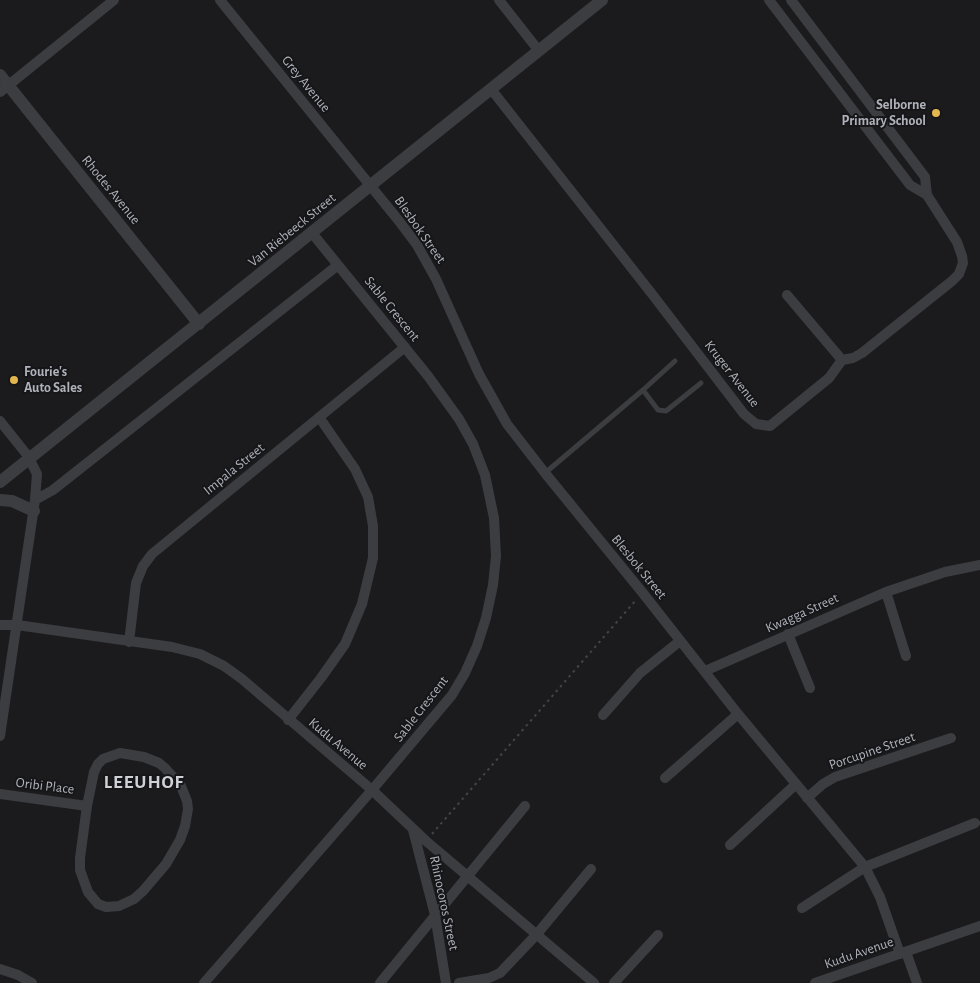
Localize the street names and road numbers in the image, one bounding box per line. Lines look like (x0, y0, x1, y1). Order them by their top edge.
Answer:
street label: Grey Avenue (278, 52, 334, 116)
street label: Rhodes Avenue (78, 152, 144, 228)
street label: Van Riebeeck Street (245, 190, 339, 270)
street label: Blesbok Street (391, 193, 449, 267)
street label: Sable Crescent (361, 273, 423, 345)
street label: Kruger Avenue (701, 337, 763, 411)
street label: Impala Street (200, 439, 268, 499)
street label: Blesbok Street (608, 531, 670, 603)
street label: Kwagga Street (763, 589, 841, 637)
street label: Sable Crescent (390, 673, 452, 745)
street label: Kudu Avenue (305, 714, 371, 774)
street label: Porcupine Street (827, 728, 917, 774)
street label: Oribi Place (15, 774, 75, 798)
street label: Rhinocoros Street (426, 854, 462, 952)
street label: Kudu Avenue (822, 933, 896, 973)

